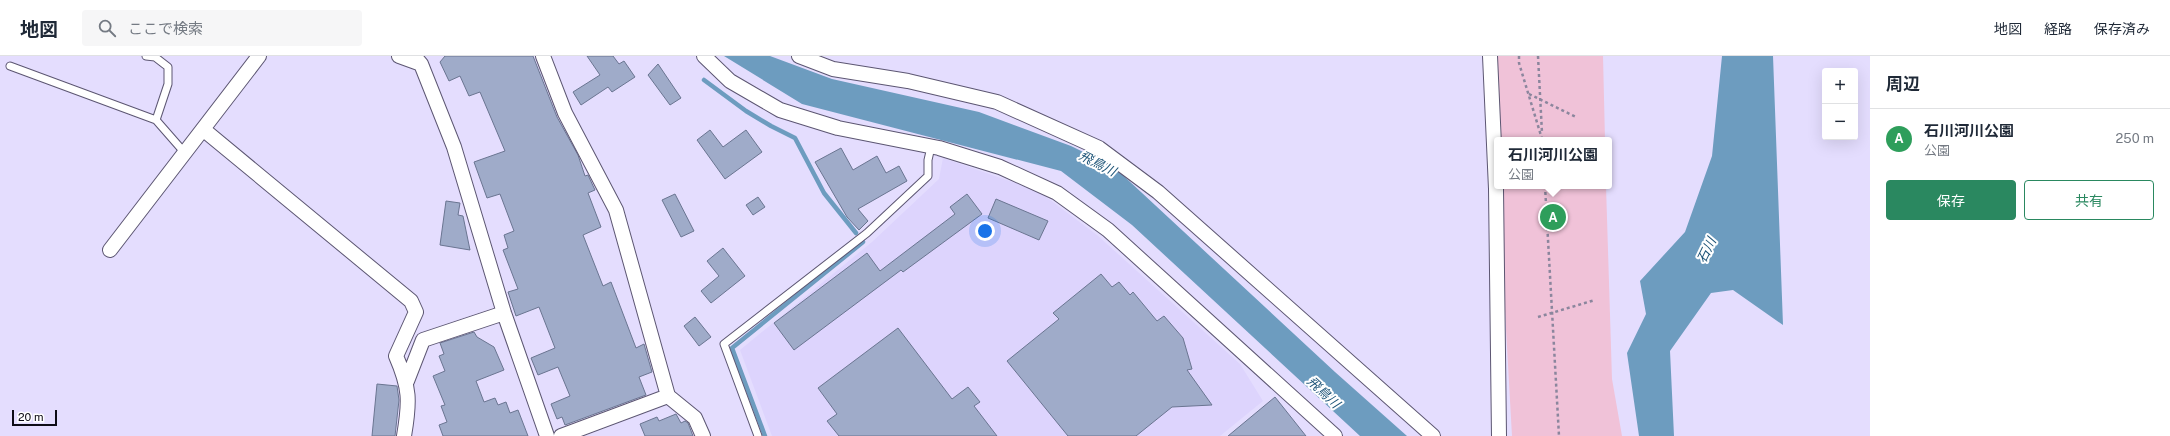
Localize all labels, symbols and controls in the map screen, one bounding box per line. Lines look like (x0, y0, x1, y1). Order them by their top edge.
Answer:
search box (82, 10, 362, 46)
icon: search (96, 17, 118, 39)
text: 地図 (20, 18, 58, 40)
text: ここで検索 (128, 20, 203, 37)
text: 地図 (1994, 21, 2022, 37)
text: 経路 (2044, 21, 2072, 37)
text: 保存済み (2094, 21, 2150, 37)
map controls (1822, 68, 1858, 140)
button: + (1822, 68, 1858, 104)
text: 周辺 (1886, 74, 1920, 94)
button: − (1822, 104, 1858, 140)
text: 石川河川公園 (1924, 122, 2014, 139)
text: A (1894, 131, 1904, 146)
text: 250 m (2116, 131, 2154, 146)
popup (1494, 137, 1612, 189)
text: 公園 (1924, 143, 1950, 158)
text: 石川河川公園 (1508, 146, 1598, 163)
water label: 飛鳥川 (1077, 148, 1120, 180)
text: 公園 (1508, 167, 1534, 182)
button: 保存 (1886, 180, 2016, 220)
button: 共有 (2024, 180, 2154, 220)
pin: A (1540, 202, 1566, 232)
your location (975, 221, 995, 241)
water label: 石川 (1694, 233, 1720, 265)
water label: 飛鳥川 (1304, 374, 1344, 413)
scale bar (12, 408, 57, 427)
text: 20 m (18, 411, 43, 423)

